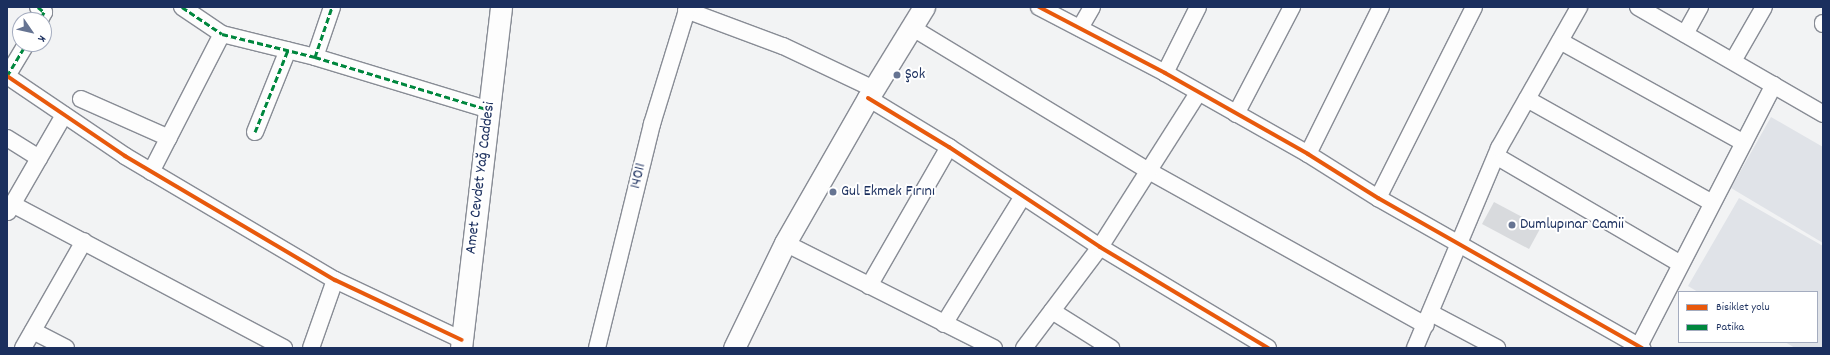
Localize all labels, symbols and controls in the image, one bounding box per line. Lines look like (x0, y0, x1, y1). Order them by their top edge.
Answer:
north arrow (12, 12, 52, 52)
text: K (33, 32, 49, 45)
place label: Şok (905, 65, 925, 85)
marker: Şok (892, 70, 902, 80)
street label: Amet Cevdet Yağ Caddesi (462, 101, 500, 255)
street label: 14011 (627, 161, 651, 191)
place label: Gul Ekmek Fırını (841, 182, 935, 202)
marker: Gul Ekmek Fırını (828, 187, 838, 197)
place label: Dumlupınar Camii (1520, 215, 1624, 235)
marker: Dumlupınar Camii (1507, 220, 1517, 230)
legend (1678, 291, 1818, 343)
text: Bisiklet yolu (1716, 299, 1770, 316)
text: Patika (1716, 319, 1744, 336)

